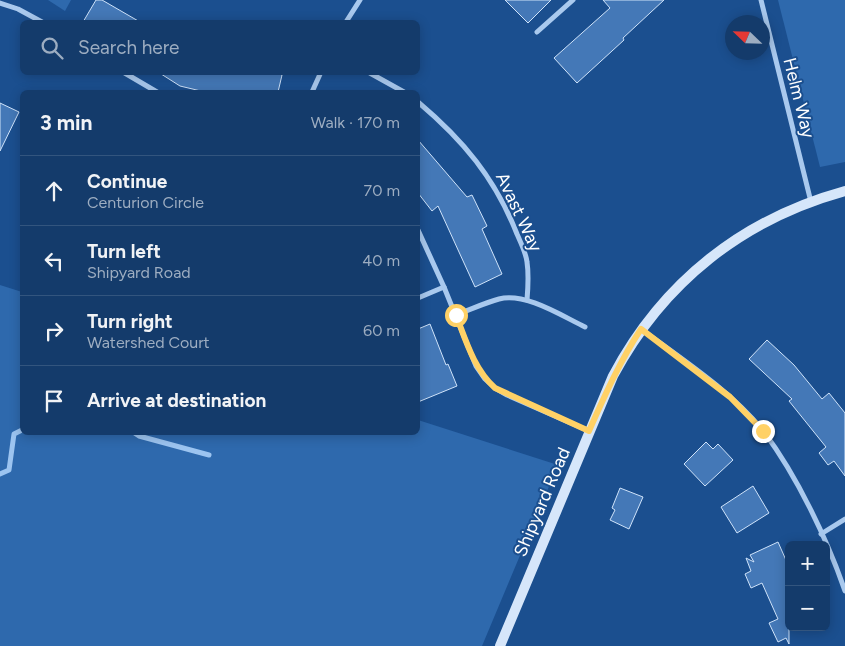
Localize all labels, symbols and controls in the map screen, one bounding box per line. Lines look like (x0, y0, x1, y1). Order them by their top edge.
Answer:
north arrow (725, 15, 770, 60)
search box (20, 20, 420, 75)
icon: search (38, 34, 66, 62)
text: Search here (78, 36, 180, 59)
street label: Helm Way (778, 55, 820, 141)
text: 3 min (40, 110, 92, 135)
text: Walk · 170 m (311, 113, 400, 132)
street label: Avast Way (491, 169, 547, 256)
text: Continue (87, 170, 167, 193)
icon: ahead (40, 177, 68, 205)
text: 70 m (364, 181, 400, 200)
text: Centurion Circle (87, 193, 204, 212)
text: Turn left (87, 240, 161, 263)
icon: left (40, 247, 68, 275)
text: 40 m (362, 251, 400, 270)
text: Shipyard Road (87, 263, 191, 282)
route start (445, 304, 468, 327)
text: Turn right (87, 310, 173, 333)
icon: right (40, 317, 68, 345)
text: 60 m (363, 321, 400, 340)
text: Watershed Court (87, 333, 210, 352)
icon: arrive (40, 387, 68, 415)
text: Arrive at destination (87, 389, 266, 412)
route end (752, 420, 775, 443)
street label: Shipyard Road (509, 444, 575, 560)
map controls (785, 541, 830, 631)
button: + (785, 541, 830, 586)
button: − (785, 586, 830, 631)

